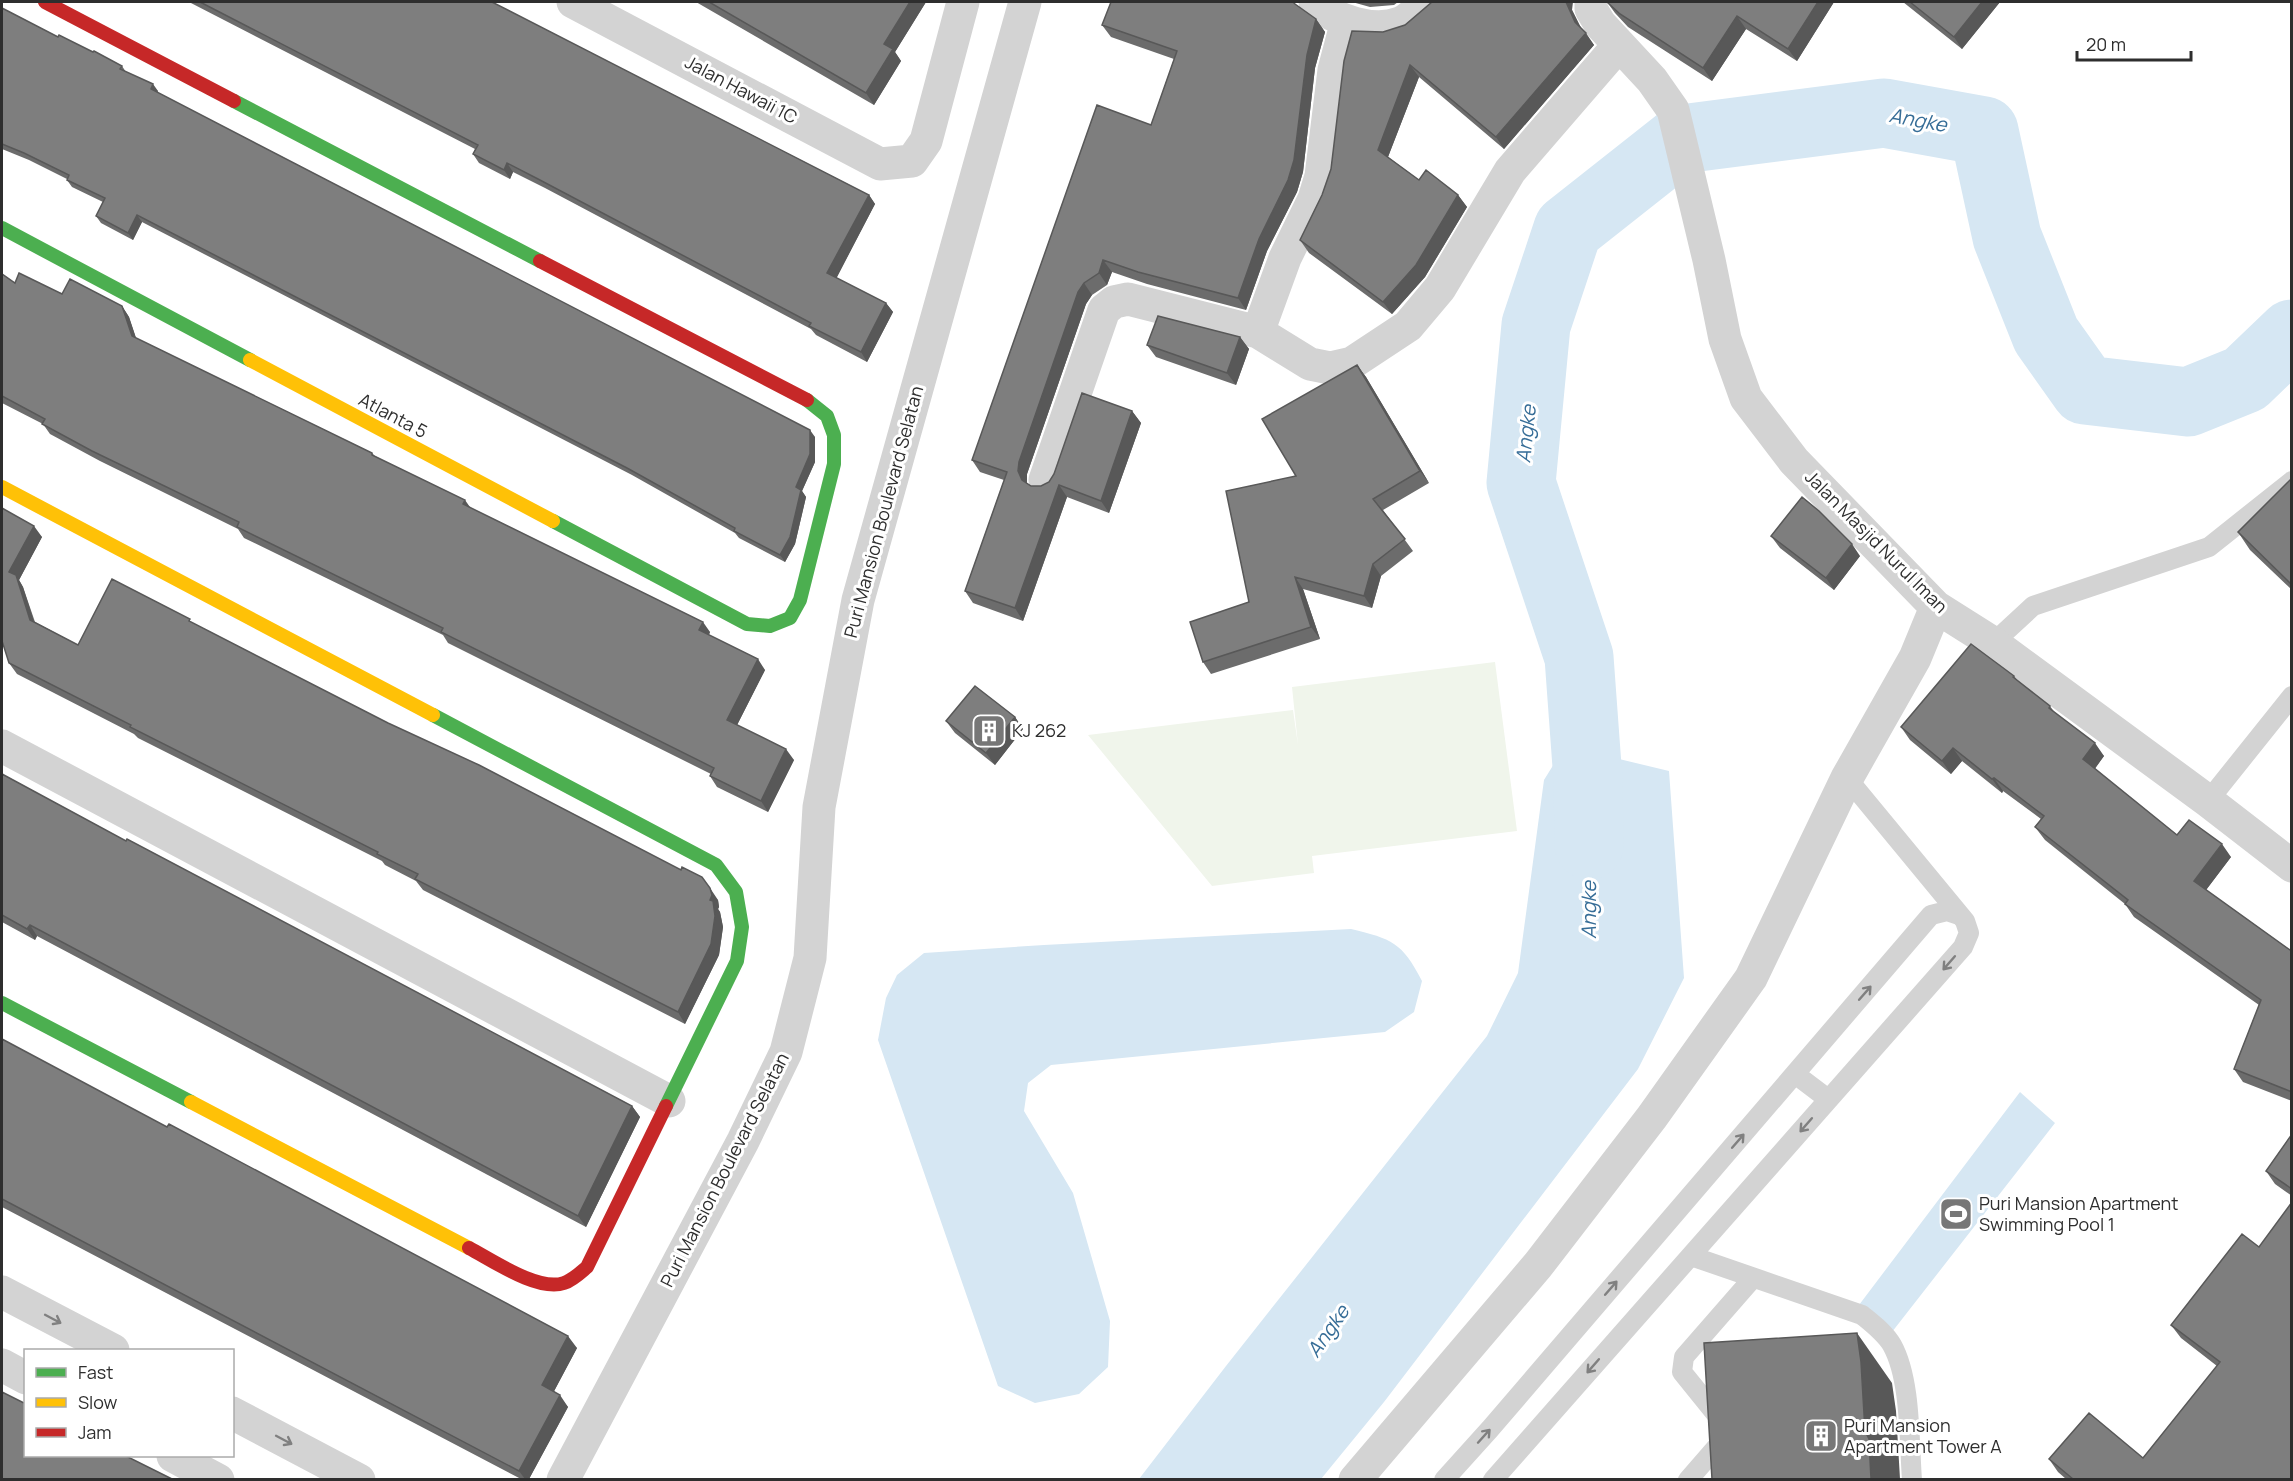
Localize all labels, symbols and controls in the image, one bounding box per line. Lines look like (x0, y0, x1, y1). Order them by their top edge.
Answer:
scale bar (2077, 24, 2191, 62)
text: 20 m (2086, 32, 2126, 56)
street label: Jalan Hawaii 1C (681, 49, 802, 129)
water label: Angke (1887, 101, 1950, 138)
street label: Puri Mansion Boulevard Selatan (838, 383, 928, 640)
street label: Atlanta 5 (355, 387, 432, 443)
water label: Angke (1509, 402, 1542, 464)
street label: Jalan Masjid Nurul Iman (1800, 465, 1953, 618)
building icon: KJ 262 (971, 713, 1007, 749)
place label: KJ 262 (1012, 718, 1066, 742)
water label: Angke (1575, 880, 1602, 939)
one-way arrow (1942, 956, 1956, 971)
one-way arrow (1858, 985, 1872, 1000)
street label: Puri Mansion Boulevard Selatan (654, 1048, 794, 1291)
one-way arrow (1799, 1117, 1812, 1133)
one-way arrow (1731, 1133, 1745, 1148)
place label: Puri Mansion Apartment Swimming Pool 1 (1979, 1191, 2178, 1236)
sports icon: Puri Mansion Apartment Swimming Pool 1 (1938, 1196, 1974, 1232)
one-way arrow (1604, 1281, 1618, 1296)
water label: Angke (1300, 1298, 1356, 1362)
one-way arrow (44, 1314, 62, 1325)
legend (24, 1349, 234, 1457)
one-way arrow (1586, 1358, 1600, 1373)
text: Fast (78, 1360, 113, 1384)
text: Slow (78, 1390, 118, 1414)
place label: Puri Mansion Apartment Tower A (1844, 1413, 2002, 1458)
building icon: Puri Mansion Apartment Tower A (1803, 1418, 1839, 1454)
text: Jam (78, 1420, 112, 1444)
one-way arrow (1477, 1429, 1491, 1444)
one-way arrow (275, 1435, 293, 1446)

